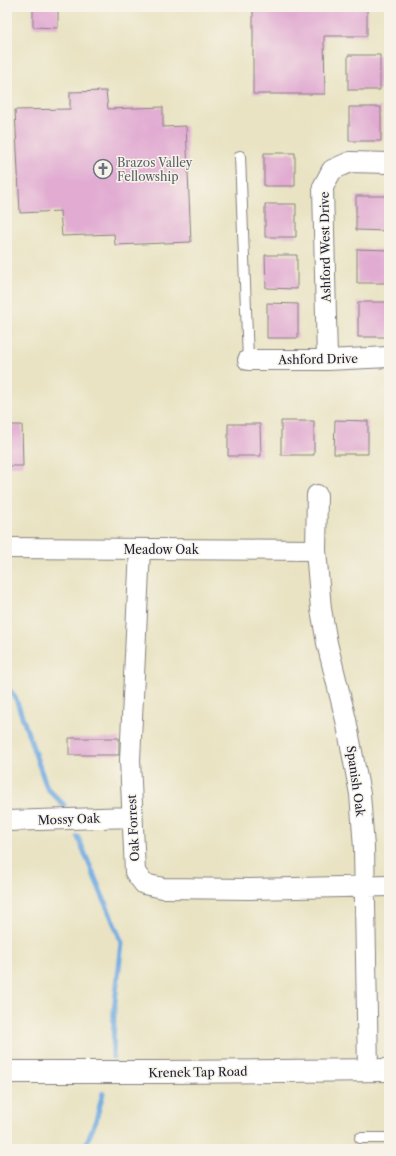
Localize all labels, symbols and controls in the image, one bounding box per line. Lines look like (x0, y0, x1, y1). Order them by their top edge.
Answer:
place label: Brazos Valley Fellowship (117, 155, 193, 184)
church icon: Brazos Valley Fellowship (92, 158, 114, 180)
street label: Ashford West Drive (317, 191, 333, 303)
street label: Ashford Drive (277, 351, 358, 367)
street label: Meadow Oak (123, 542, 200, 557)
street label: Spanish Oak (344, 745, 369, 818)
street label: Oak Forrest (124, 793, 142, 862)
street label: Mossy Oak (38, 810, 101, 828)
street label: Krenek Tap Road (148, 1064, 248, 1080)

